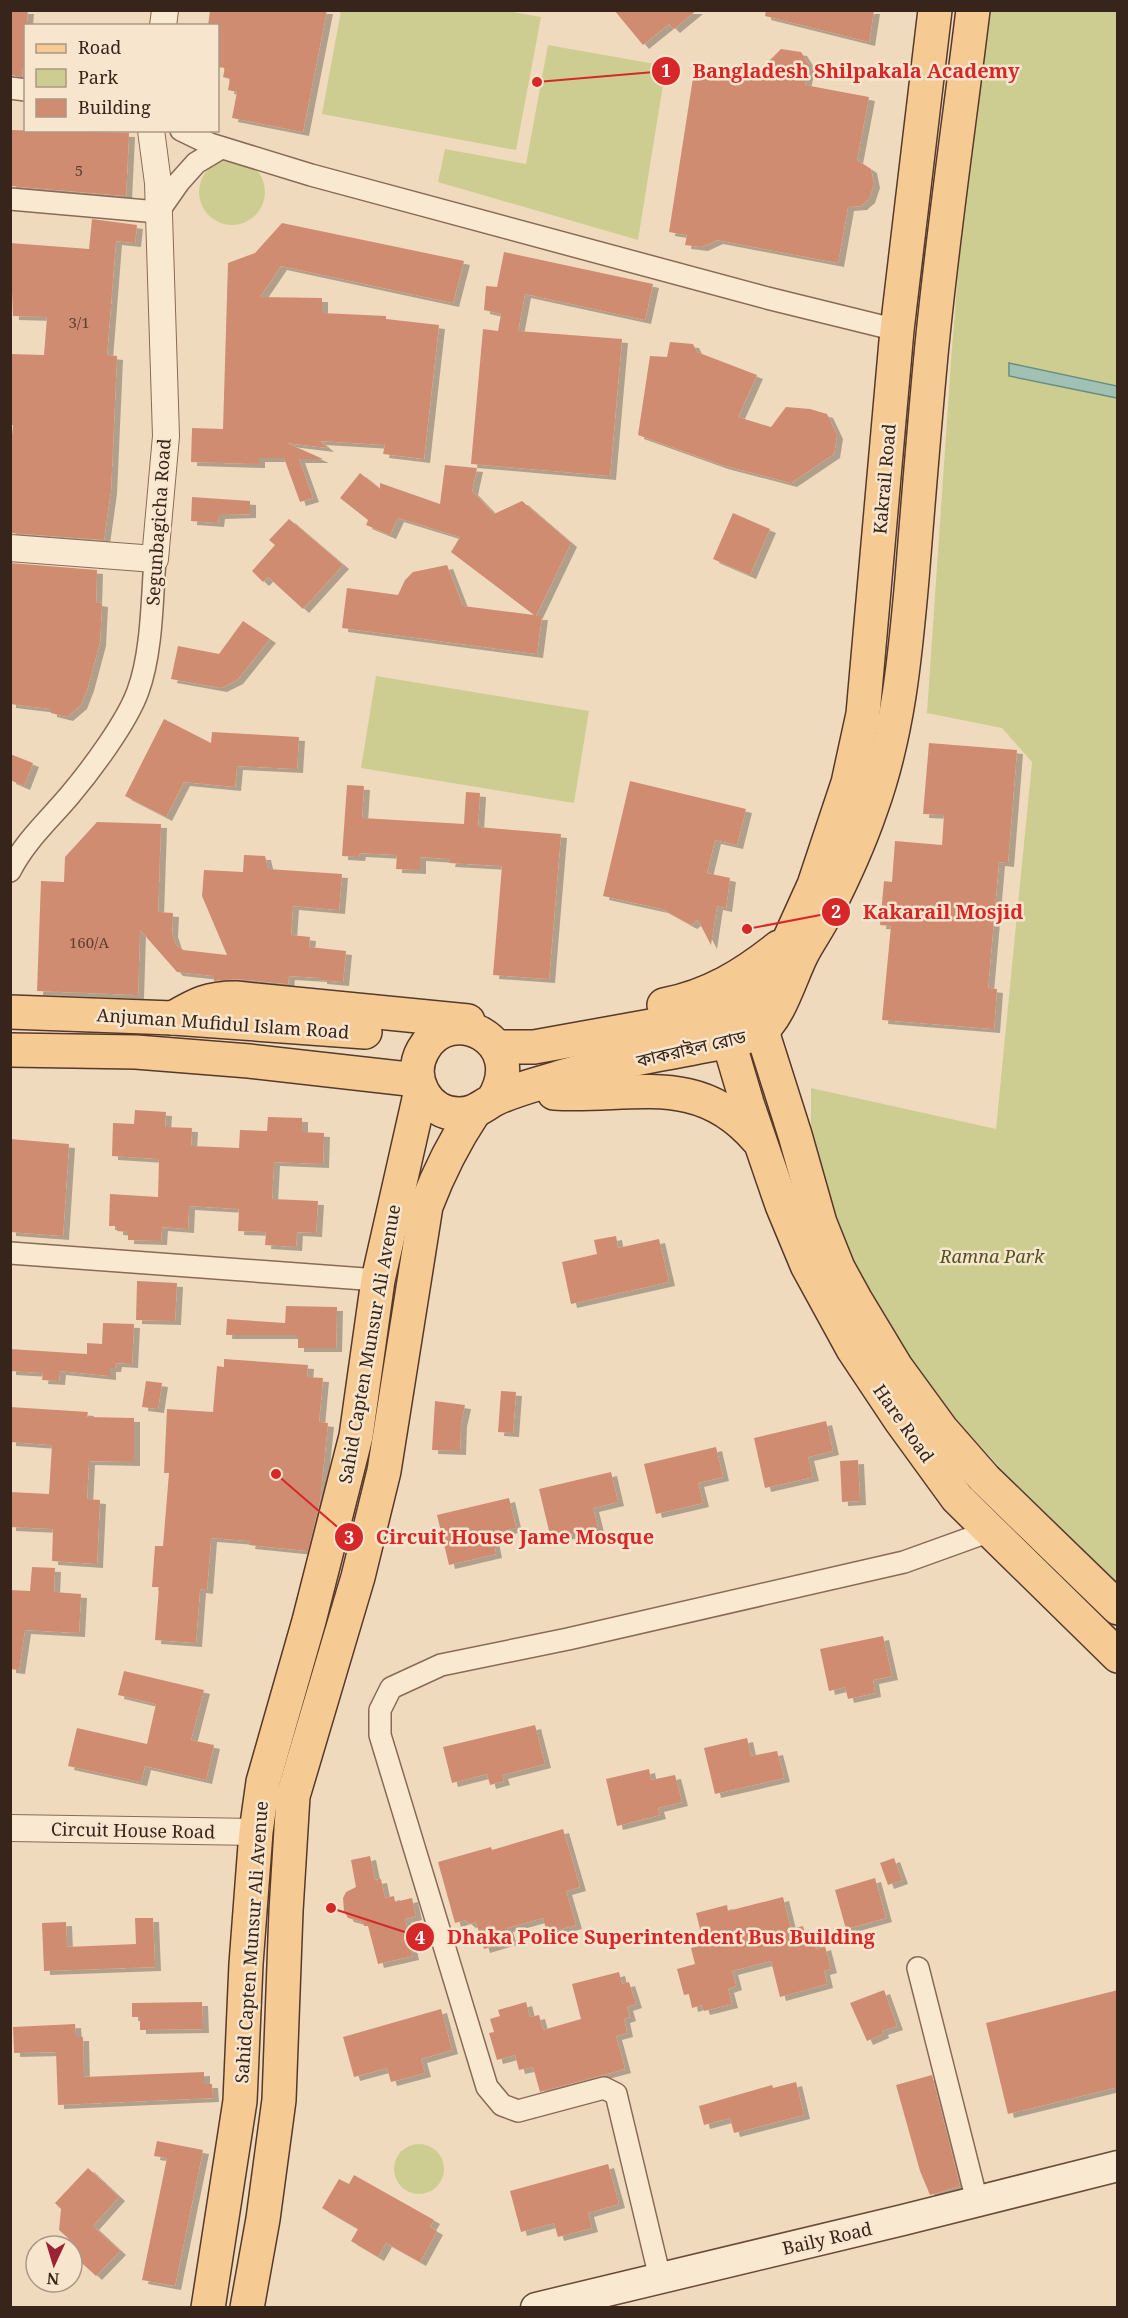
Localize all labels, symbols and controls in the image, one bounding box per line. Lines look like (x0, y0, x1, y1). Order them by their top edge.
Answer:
legend (24, 24, 219, 132)
text: Road (78, 35, 121, 59)
callout: Bangladesh Shilpakala Academy (651, 52, 1032, 90)
text: Bangladesh Shilpakala Academy (693, 57, 1020, 84)
text: 1 (661, 58, 671, 82)
text: Park (78, 65, 118, 89)
text: Building (78, 95, 151, 119)
house number: 5 (75, 160, 83, 180)
house number: 3/1 (68, 312, 90, 332)
street label: Kakrail Road (867, 423, 901, 535)
street label: Segunbagicha Road (140, 438, 176, 606)
callout: Kakarail Mosjid (821, 893, 1035, 931)
text: Kakarail Mosjid (863, 898, 1023, 925)
text: 2 (831, 899, 841, 923)
house number: 160/A (69, 932, 109, 952)
street label: Anjuman Mufidul Islam Road (96, 1002, 350, 1044)
street label: কাকরাইল রোড (633, 1024, 748, 1072)
street label: Sahid Capten Munsur Ali Avenue (333, 1203, 405, 1485)
park label: Ramna Park (939, 1244, 1045, 1268)
street label: Hare Road (868, 1379, 940, 1467)
callout: Circuit House Jame Mosque (334, 1518, 666, 1556)
text: Circuit House Jame Mosque (376, 1523, 654, 1550)
text: 3 (344, 1525, 354, 1549)
street label: Sahid Capten Munsur Ali Avenue (229, 1800, 273, 2084)
street label: Circuit House Road (51, 1817, 215, 1843)
callout: Dhaka Police Superintendent Bus Building (405, 1918, 887, 1956)
text: Dhaka Police Superintendent Bus Building (447, 1923, 876, 1950)
text: 4 (415, 1925, 425, 1949)
street label: Baily Road (780, 2216, 874, 2260)
north arrow (24, 2234, 84, 2294)
text: N (46, 2268, 60, 2290)

